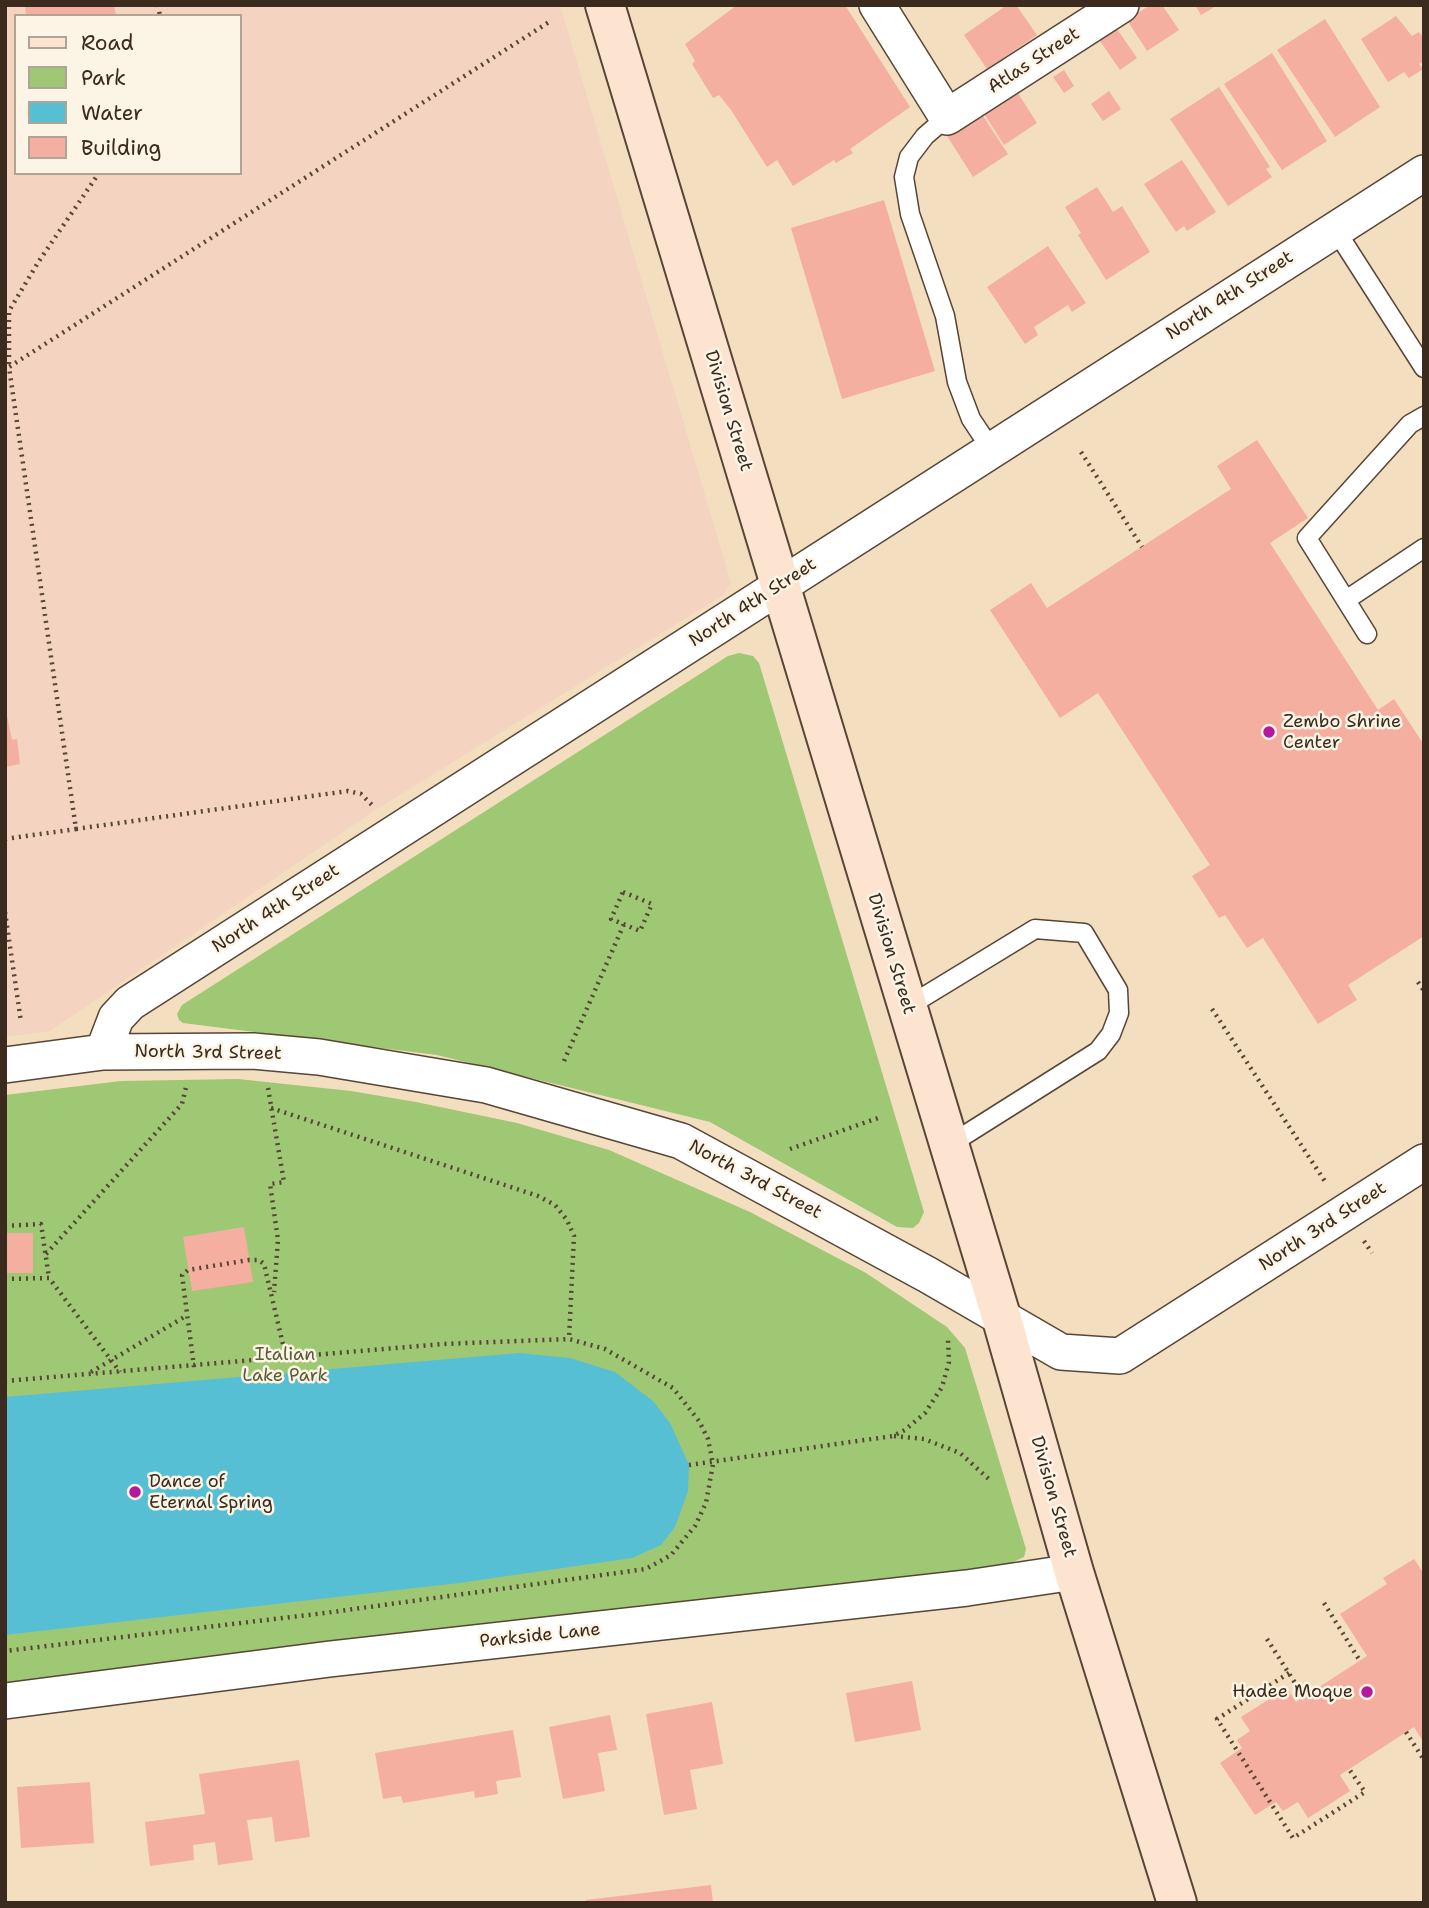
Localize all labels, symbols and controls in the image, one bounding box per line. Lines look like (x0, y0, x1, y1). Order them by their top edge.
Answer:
legend (14, 14, 242, 175)
street label: Atlas Street (984, 23, 1084, 99)
text: Road (81, 29, 134, 57)
text: Park (81, 64, 126, 92)
text: Water (81, 99, 143, 127)
text: Building (81, 134, 161, 162)
street label: North 4th Street (1162, 247, 1298, 345)
street label: Division Street (699, 348, 757, 474)
street label: North 4th Street (685, 554, 821, 652)
place label: Zembo Shrine Center (1283, 711, 1401, 754)
marker: Zembo Shrine Center (1261, 724, 1277, 740)
street label: North 4th Street (208, 860, 344, 958)
street label: Division Street (862, 891, 920, 1017)
street label: North 3rd Street (134, 1041, 282, 1065)
street label: North 3rd Street (685, 1136, 825, 1224)
street label: North 3rd Street (1255, 1178, 1391, 1276)
park label: Italian Lake Park (242, 1344, 328, 1386)
street label: Division Street (1025, 1434, 1081, 1560)
place label: Dance of Eternal Spring (149, 1471, 273, 1514)
marker: Dance of Eternal Spring (127, 1484, 143, 1500)
street label: Parkside Lane (479, 1619, 601, 1653)
place label: Hadee Moque (1232, 1681, 1353, 1703)
marker: Hadee Moque (1359, 1684, 1375, 1700)

